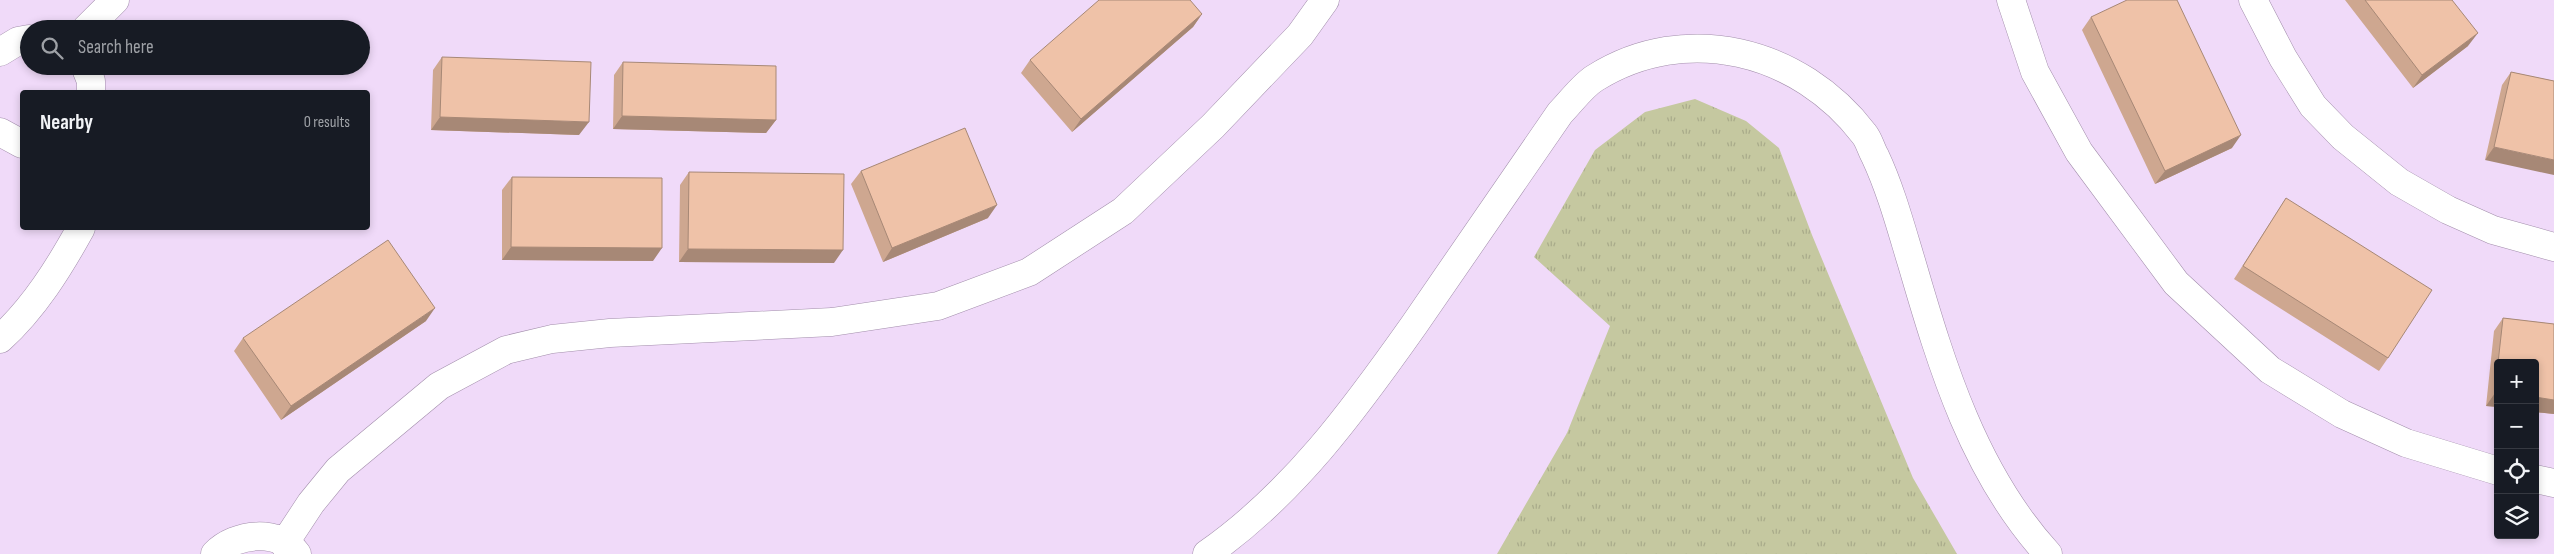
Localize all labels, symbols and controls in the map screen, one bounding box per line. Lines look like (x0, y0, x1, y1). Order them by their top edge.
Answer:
search box (20, 20, 370, 75)
icon: search (38, 34, 66, 62)
text: Search here (78, 36, 154, 59)
text: Nearby (40, 110, 93, 135)
text: 0 results (304, 113, 350, 132)
map controls (2494, 359, 2539, 539)
button: + (2494, 359, 2539, 404)
button: − (2494, 404, 2539, 449)
button: locate (2494, 449, 2539, 494)
button: layers (2494, 494, 2539, 539)

